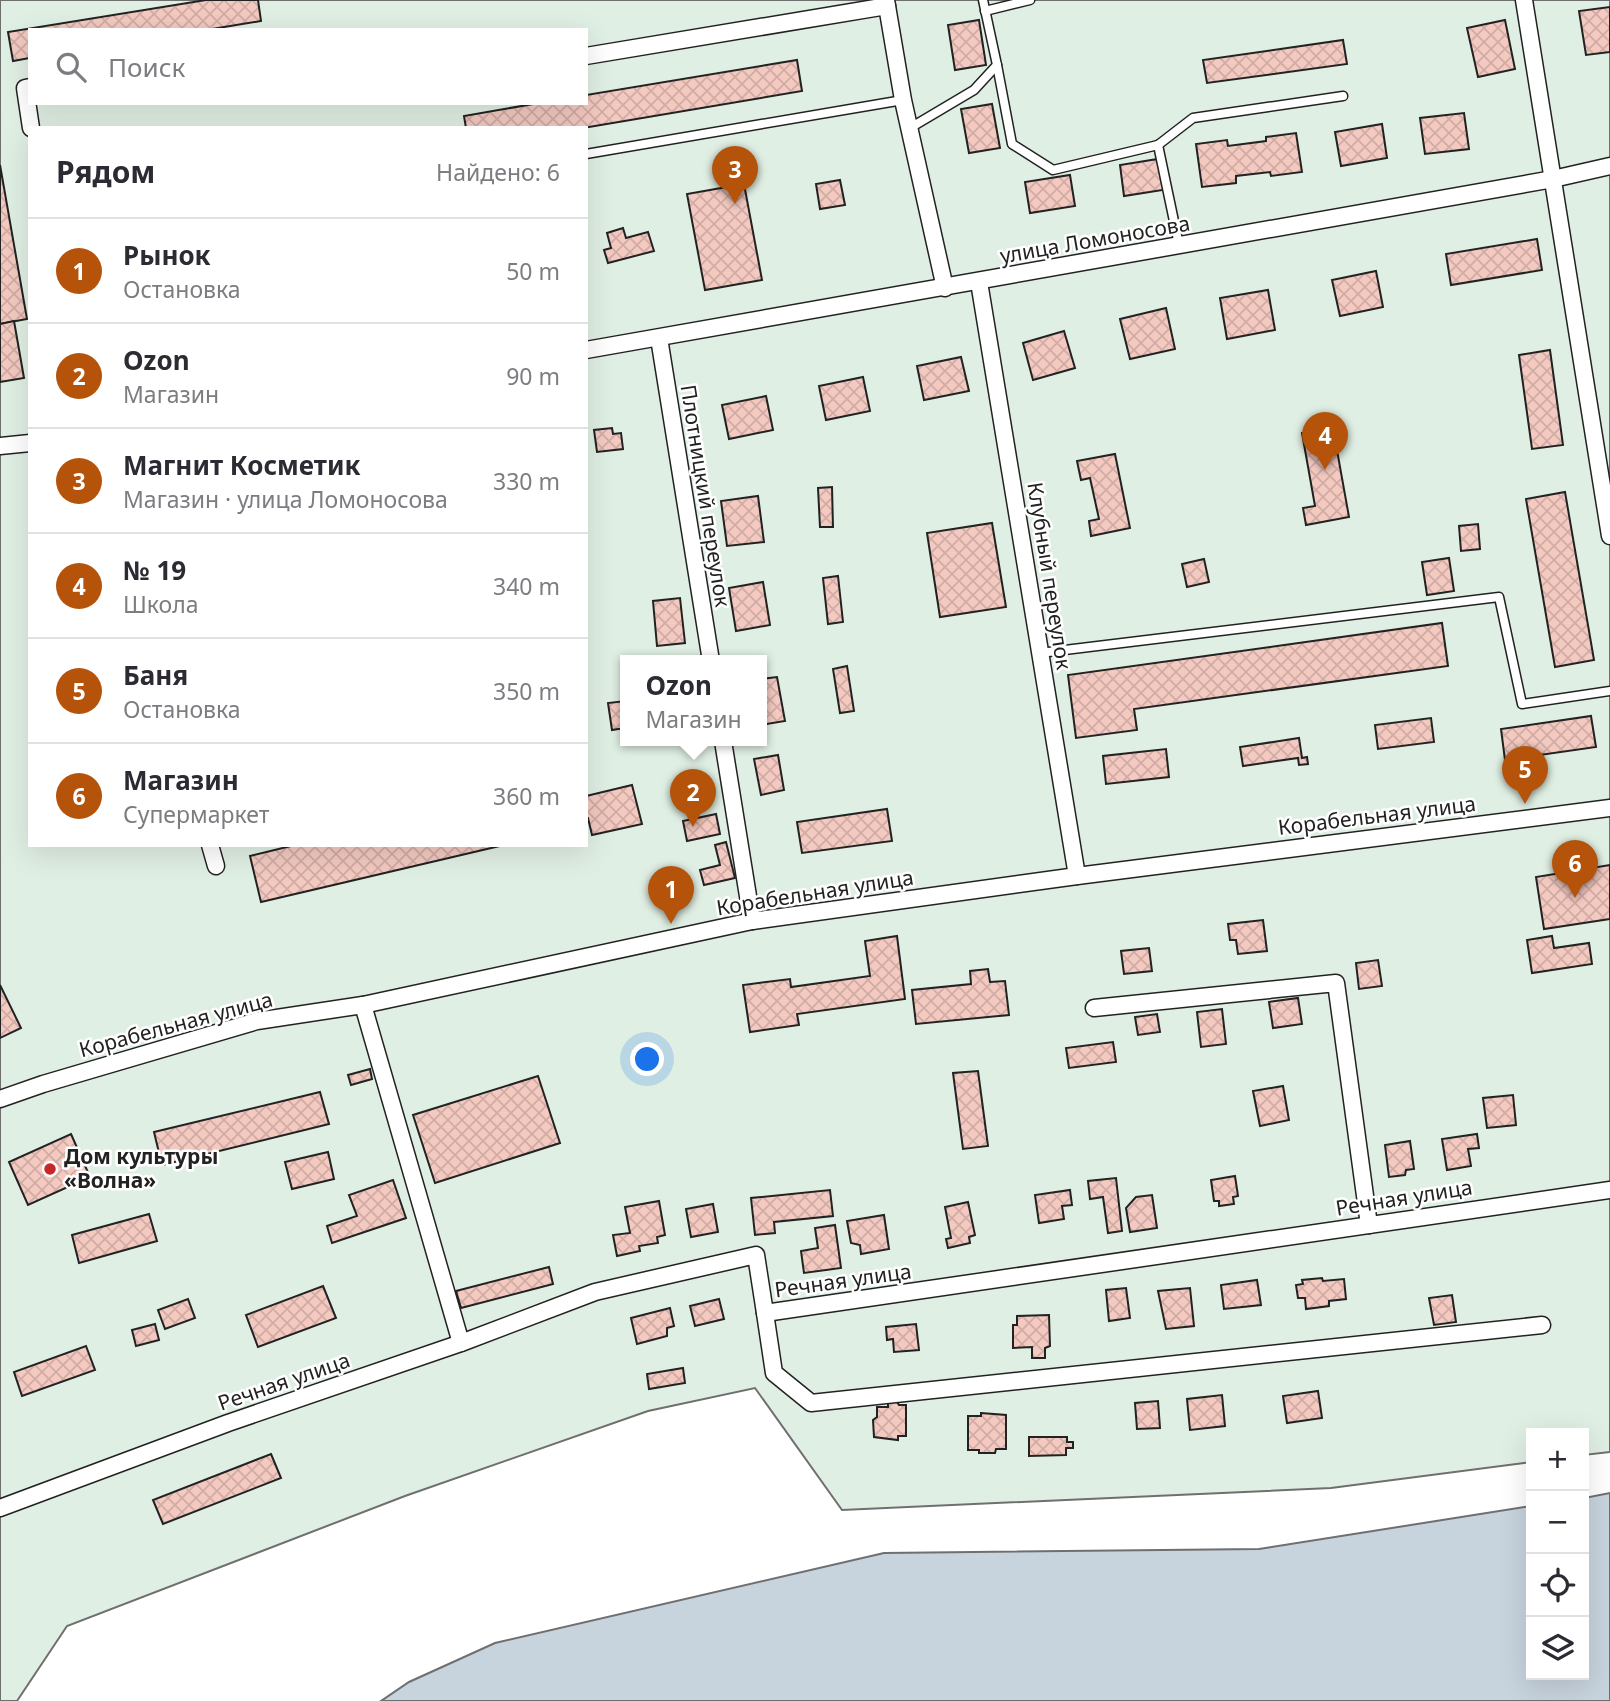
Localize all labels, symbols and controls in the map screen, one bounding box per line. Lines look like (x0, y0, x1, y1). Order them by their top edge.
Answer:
search box (28, 28, 588, 105)
icon: search (52, 48, 90, 86)
text: Поиск (108, 49, 185, 85)
pin: 3 (712, 146, 758, 204)
text: Рядом (56, 151, 155, 192)
text: Найдено: 6 (436, 156, 560, 188)
street label: улица Ломоносова (998, 209, 1192, 269)
text: Рынок (123, 237, 211, 273)
text: 1 (72, 255, 86, 287)
text: 50 m (506, 255, 560, 287)
text: Остановка (123, 273, 241, 305)
text: Ozon (123, 342, 190, 378)
text: 2 (72, 360, 86, 392)
text: 90 m (506, 360, 560, 392)
text: Магазин (123, 378, 219, 410)
street label: Плотницкий переулок (675, 383, 737, 609)
pin: 4 (1302, 412, 1348, 470)
text: Магнит Косметик (123, 447, 360, 483)
text: 3 (72, 465, 86, 497)
text: 330 m (493, 465, 560, 497)
street label: Клубный переулок (1021, 480, 1079, 672)
text: Магазин · улица Ломоносова (123, 483, 448, 515)
text: № 19 (123, 552, 186, 588)
text: 4 (72, 570, 86, 602)
text: 340 m (493, 570, 560, 602)
text: Школа (123, 588, 199, 620)
popup (620, 655, 767, 746)
text: Баня (123, 657, 188, 693)
text: Ozon (645, 667, 712, 703)
text: 5 (72, 675, 86, 707)
text: 350 m (493, 675, 560, 707)
text: Остановка (123, 693, 241, 725)
text: Магазин (645, 703, 742, 735)
pin: 5 (1502, 746, 1548, 804)
text: Магазин (123, 762, 239, 798)
pin: 2 (670, 769, 716, 827)
text: 6 (72, 780, 86, 812)
text: 360 m (493, 780, 560, 812)
street label: Корабельная улица (1276, 789, 1477, 841)
text: Супермаркет (123, 798, 269, 830)
pin: 6 (1552, 840, 1598, 898)
street label: Корабельная улица (714, 863, 915, 921)
pin: 1 (648, 866, 694, 924)
street label: Корабельная улица (76, 985, 276, 1063)
your location (630, 1042, 664, 1076)
place label: Дом культуры «Волна» (64, 1142, 218, 1194)
marker: Дом культуры «Волна» (42, 1161, 58, 1177)
street label: Речная улица (1334, 1172, 1474, 1222)
street label: Речная улица (773, 1257, 913, 1303)
street label: Речная улица (214, 1345, 353, 1417)
map controls (1526, 1428, 1589, 1680)
button: + (1526, 1428, 1589, 1491)
button: − (1526, 1491, 1589, 1554)
button: locate (1526, 1554, 1589, 1617)
button: layers (1526, 1617, 1589, 1680)

